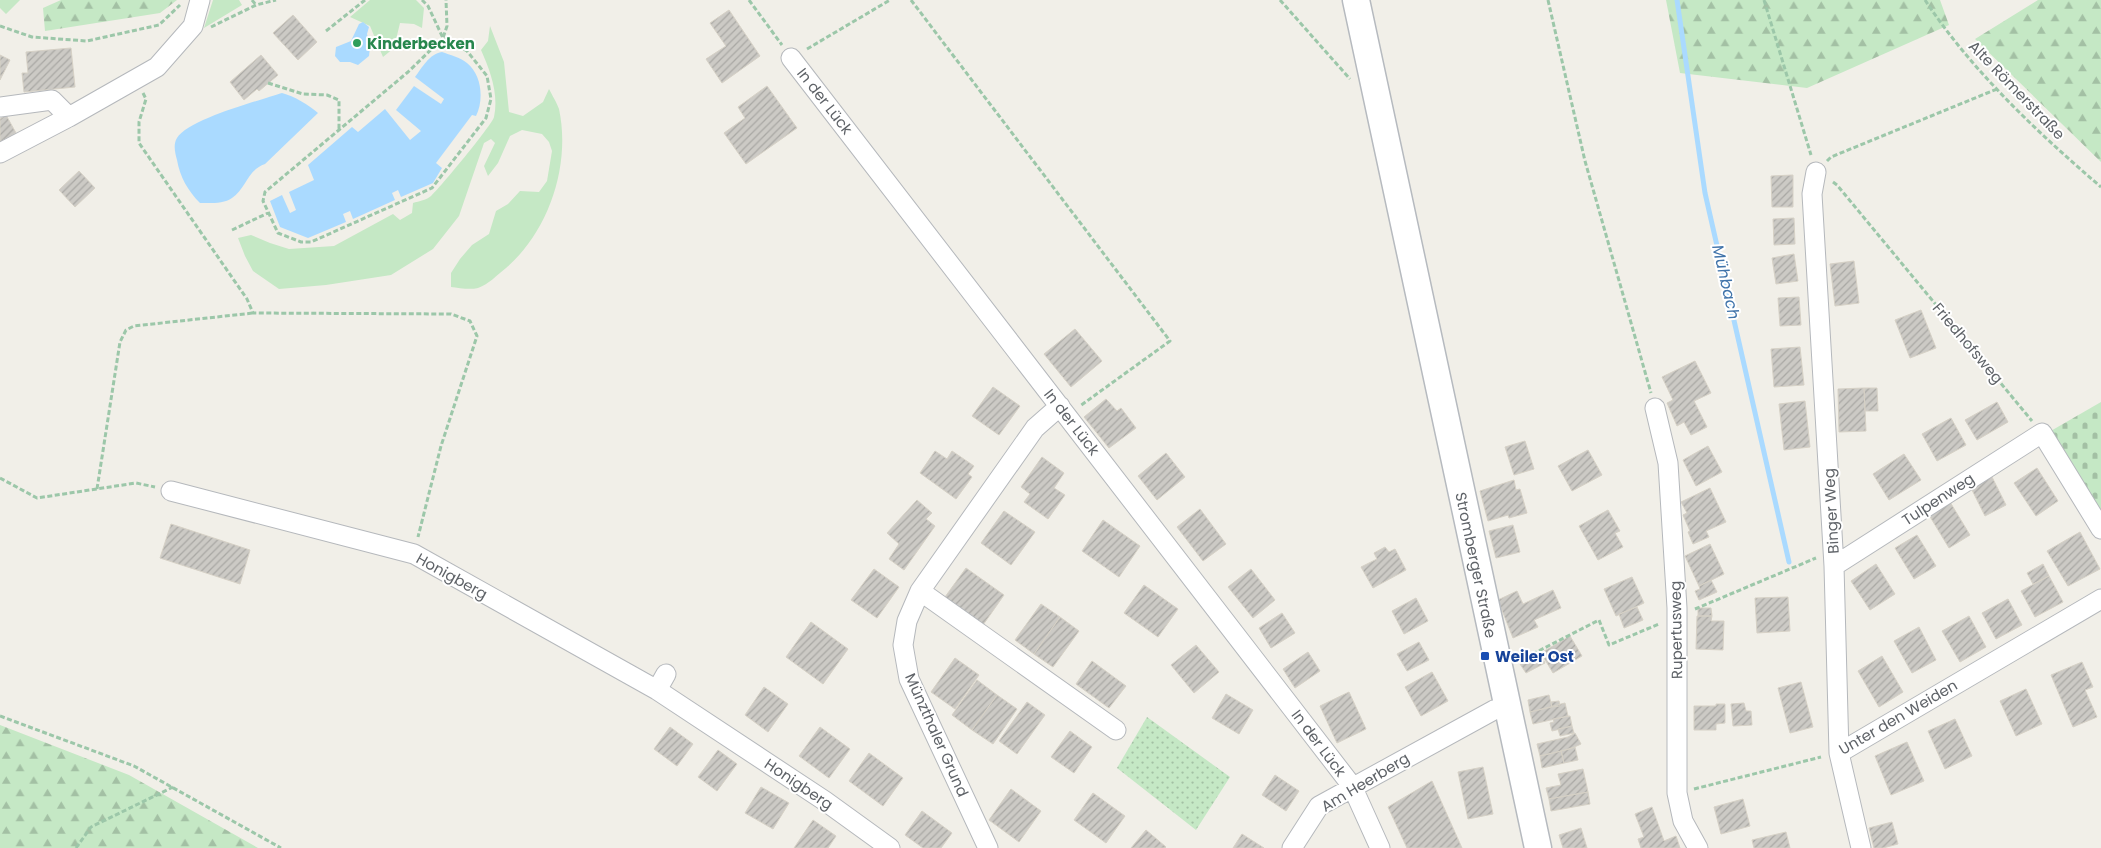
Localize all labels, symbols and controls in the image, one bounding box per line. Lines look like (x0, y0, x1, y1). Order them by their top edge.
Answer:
place label: Kinderbecken (367, 33, 475, 54)
street label: Alte Römerstraße (1964, 36, 2070, 144)
marker: Kinderbecken (351, 37, 363, 49)
street label: In der Lück (792, 63, 858, 139)
water label: Mühbach (1706, 242, 1746, 322)
street label: Friedhofsweg (1928, 298, 2008, 388)
street label: In der Lück (1039, 384, 1105, 460)
street label: Binger Weg (1818, 468, 1844, 554)
street label: Tulpenweg (1898, 468, 1978, 530)
street label: Stromberger Straße (1450, 490, 1502, 640)
street label: Honigberg (413, 548, 491, 604)
street label: Rupertusweg (1665, 581, 1687, 679)
place label: Weiler Ost (1495, 646, 1574, 667)
marker: Weiler Ost (1479, 650, 1491, 662)
street label: Münzthaler Grund (900, 670, 974, 800)
street label: Unter den Weiden (1835, 674, 1961, 760)
street label: In der Lück (1287, 705, 1351, 781)
street label: Am Heerberg (1317, 747, 1413, 817)
street label: Honigberg (761, 753, 837, 815)

